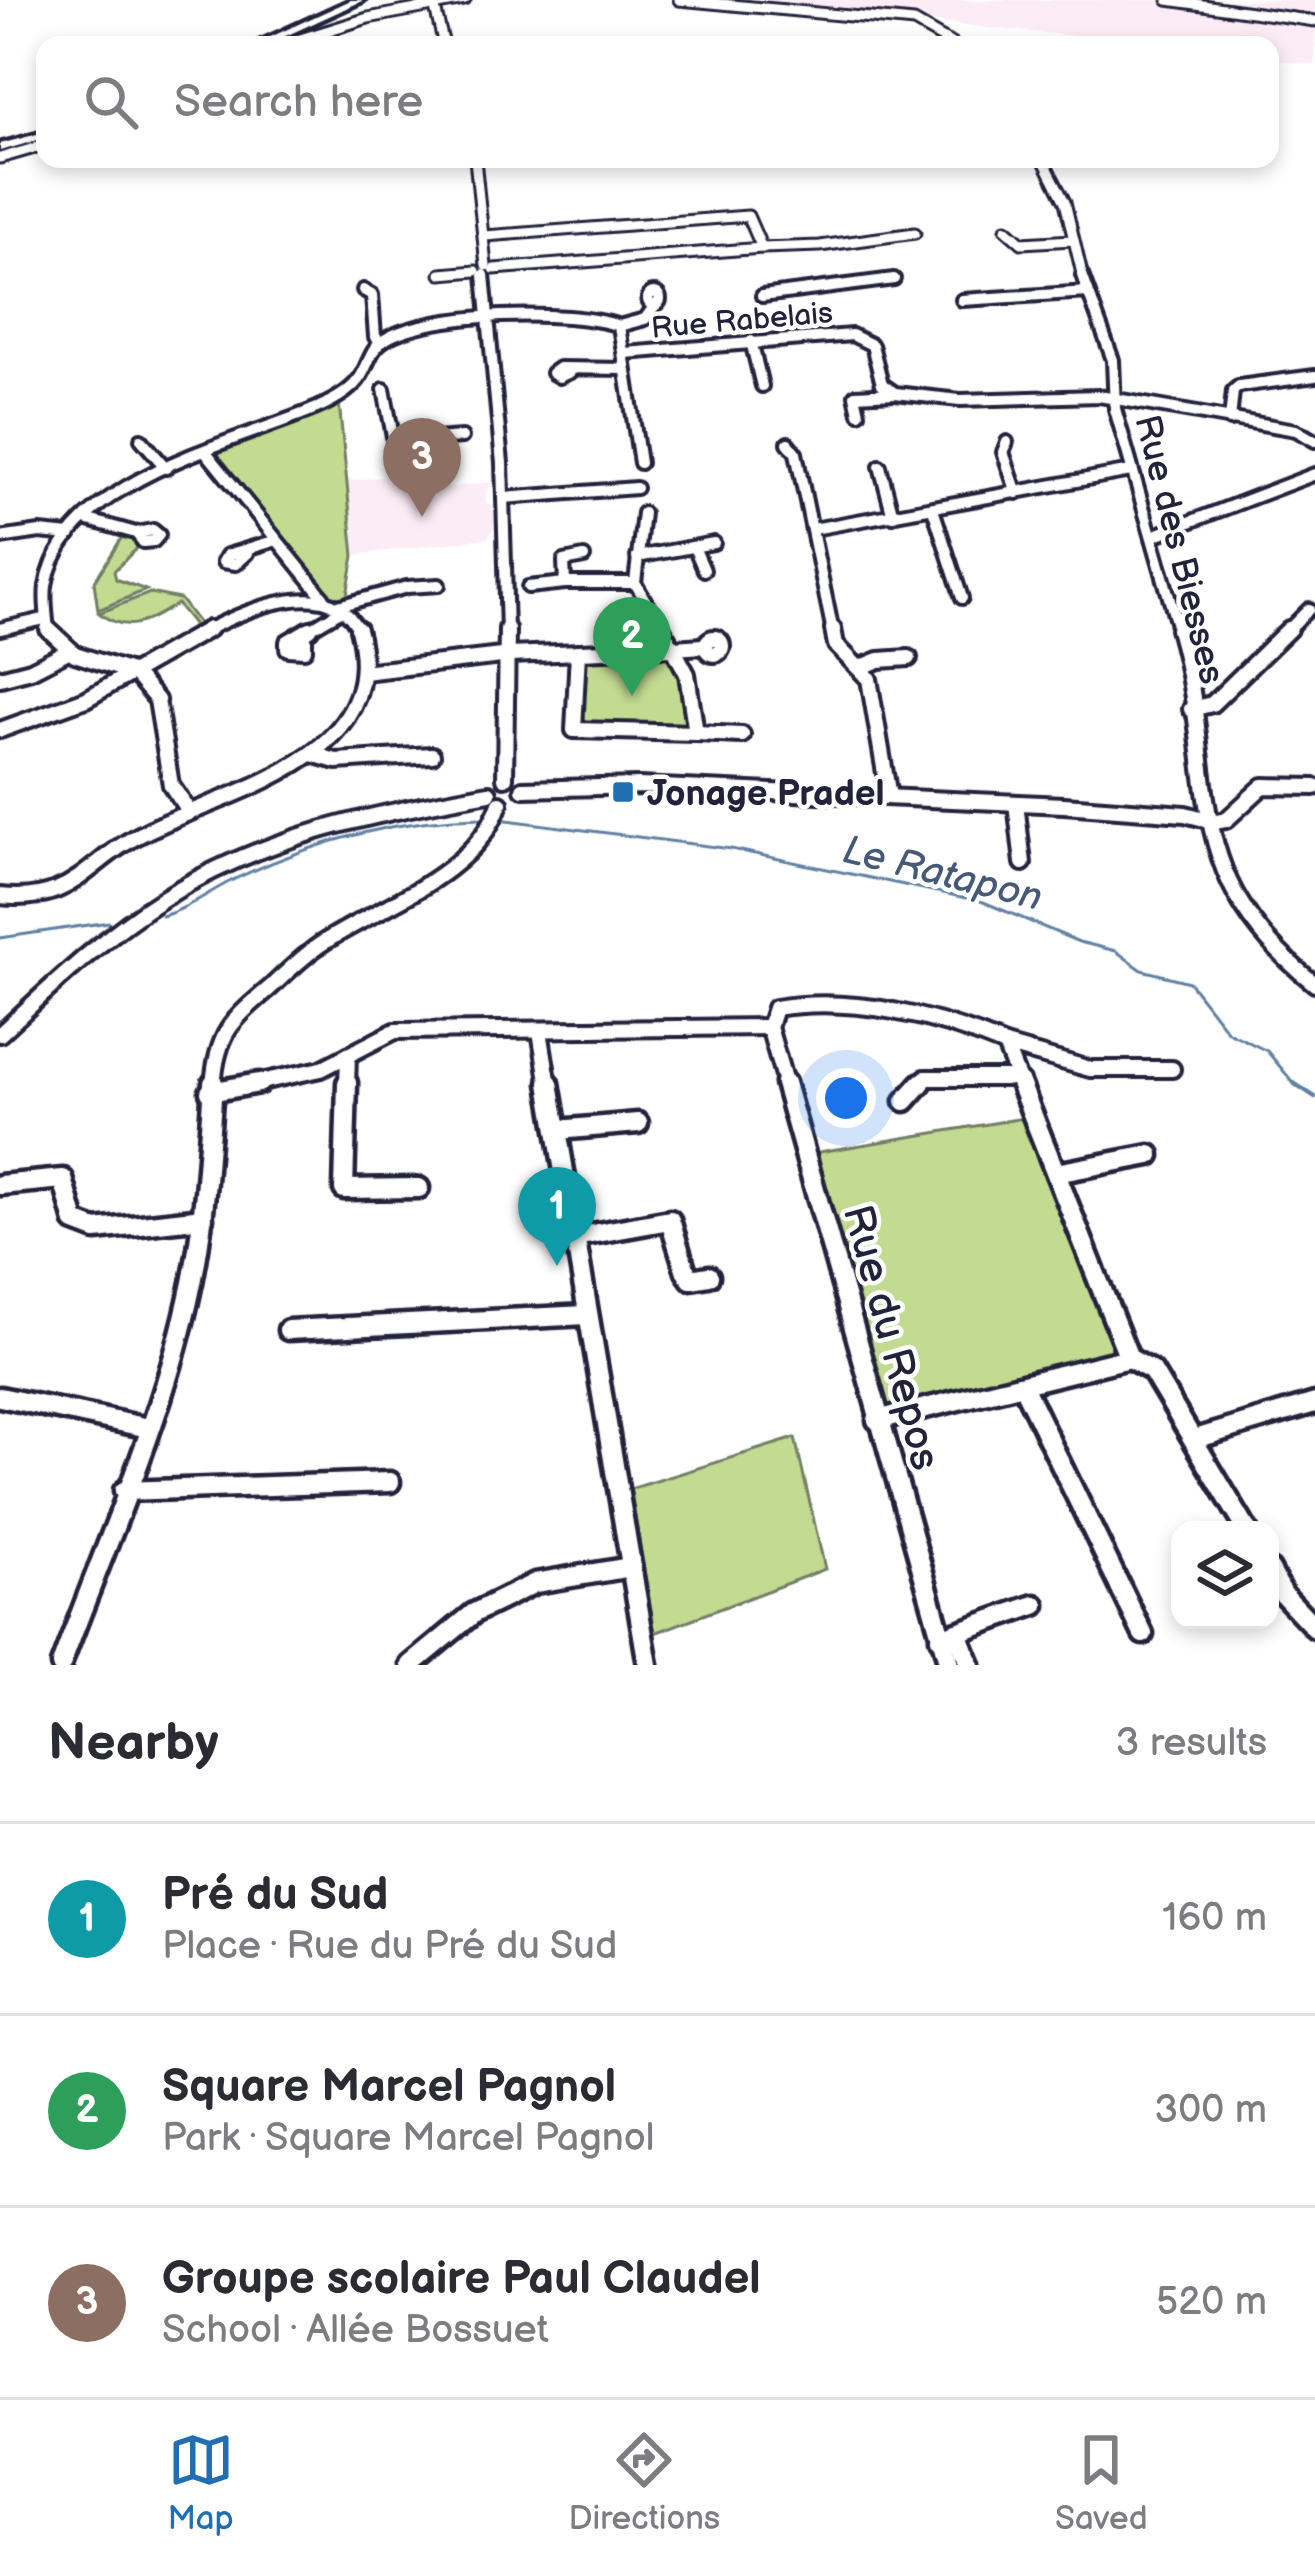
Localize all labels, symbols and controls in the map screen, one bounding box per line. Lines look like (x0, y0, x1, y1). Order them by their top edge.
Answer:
search box (36, 36, 1279, 168)
icon: search (78, 69, 144, 135)
text: Search here (174, 75, 423, 130)
street label: Rue Rabelais (650, 295, 835, 347)
street label: Rue des Biesses (1124, 411, 1233, 688)
pin: 3 (383, 418, 461, 517)
pin: 2 (593, 597, 671, 696)
place label: Jonage Pradel (647, 773, 885, 816)
marker: Jonage Pradel (610, 779, 636, 805)
water label: Le Ratapon (838, 827, 1047, 922)
your location (816, 1068, 876, 1128)
pin: 1 (518, 1167, 596, 1266)
street label: Rue du Repos (831, 1200, 950, 1476)
map controls (1171, 1521, 1279, 1629)
button: layers (1171, 1521, 1279, 1629)
text: Nearby (48, 1713, 219, 1774)
text: 3 results (1115, 1720, 1267, 1767)
text: Pré du Sud (162, 1868, 388, 1923)
text: 1 (79, 1895, 95, 1942)
text: 160 m (1162, 1895, 1267, 1942)
text: Place · Rue du Pré du Sud (162, 1923, 617, 1970)
text: Square Marcel Pagnol (162, 2060, 616, 2115)
text: 2 (75, 2087, 99, 2134)
text: 300 m (1154, 2087, 1267, 2134)
text: Park · Square Marcel Pagnol (162, 2115, 655, 2162)
text: Groupe scolaire Paul Claudel (162, 2252, 761, 2307)
text: 3 (76, 2279, 98, 2326)
text: 520 m (1156, 2279, 1267, 2326)
text: School · Allée Bossuet (162, 2307, 549, 2354)
tab: Map (167, 2427, 234, 2539)
tab: Directions (568, 2427, 720, 2539)
tab: Saved (1055, 2427, 1148, 2539)

